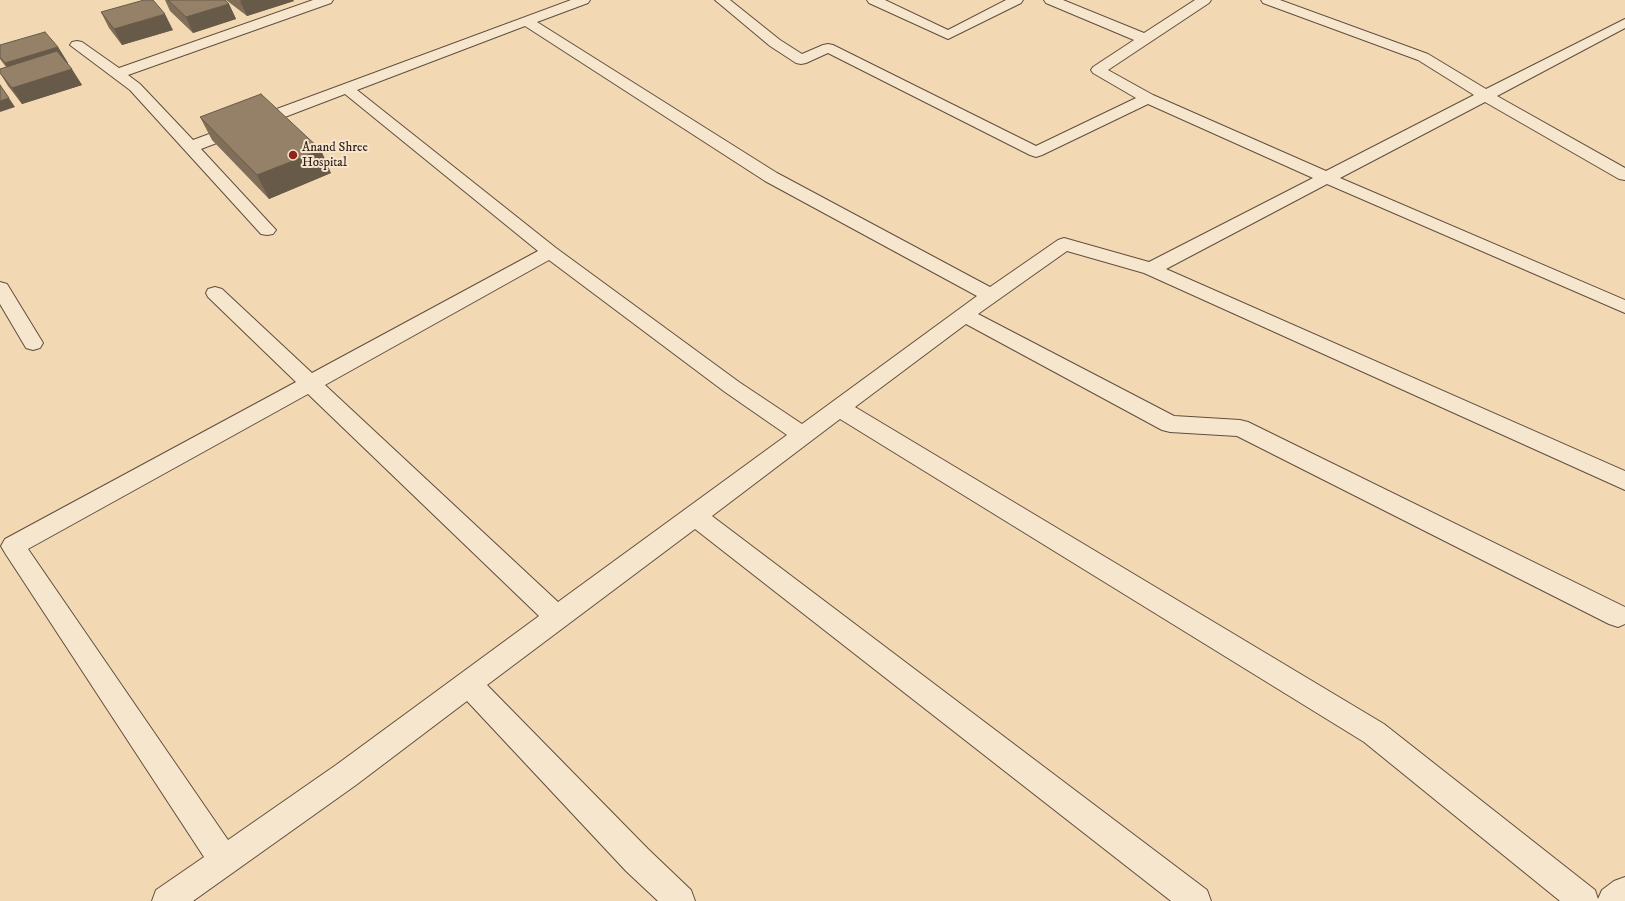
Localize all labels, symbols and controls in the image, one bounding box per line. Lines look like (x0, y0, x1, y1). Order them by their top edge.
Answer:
place label: Anand Shree Hospital (302, 140, 368, 171)
marker: Anand Shree Hospital (287, 149, 299, 161)

